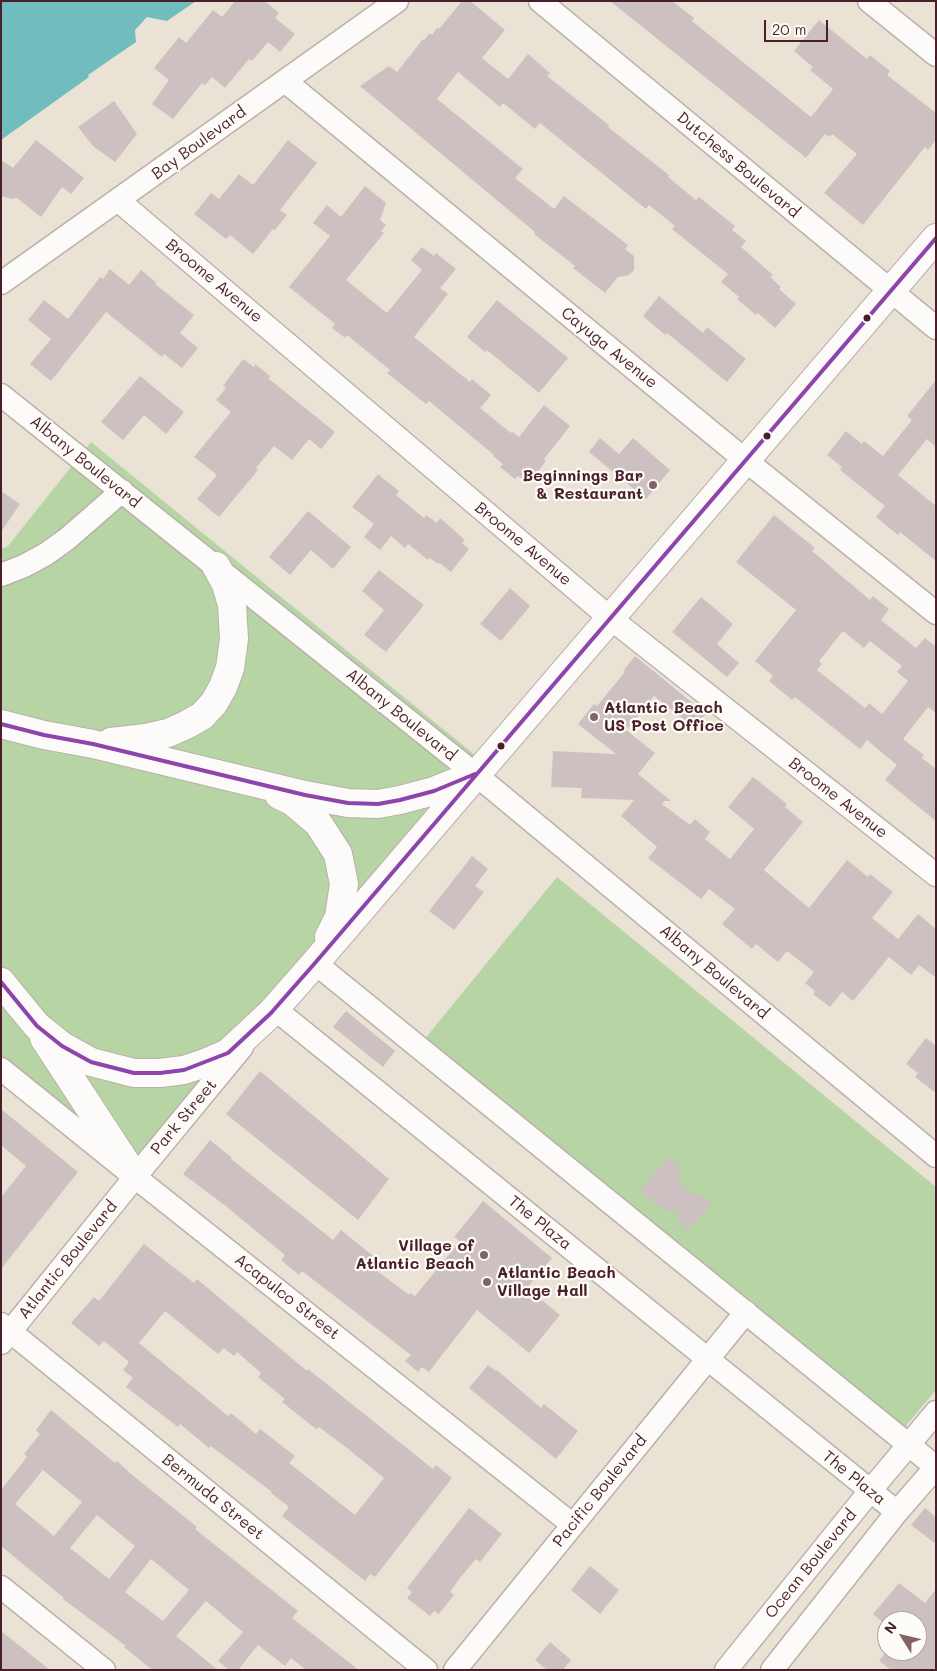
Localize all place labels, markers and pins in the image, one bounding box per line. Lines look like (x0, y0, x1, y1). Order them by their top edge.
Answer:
unlabelled marker (862, 313, 872, 323)
unlabelled marker (762, 431, 772, 441)
place label: Beginnings Bar & Restaurant (522, 466, 643, 504)
marker: Beginnings Bar & Restaurant (647, 479, 659, 491)
place label: Atlantic Beach US Post Office (604, 698, 724, 736)
marker: Atlantic Beach US Post Office (588, 711, 600, 723)
unlabelled marker (496, 741, 506, 751)
place label: Village of Atlantic Beach (356, 1236, 474, 1274)
marker: Village of Atlantic Beach (478, 1249, 490, 1261)
place label: Atlantic Beach Village Hall (497, 1263, 615, 1301)
marker: Atlantic Beach Village Hall (481, 1276, 493, 1288)

